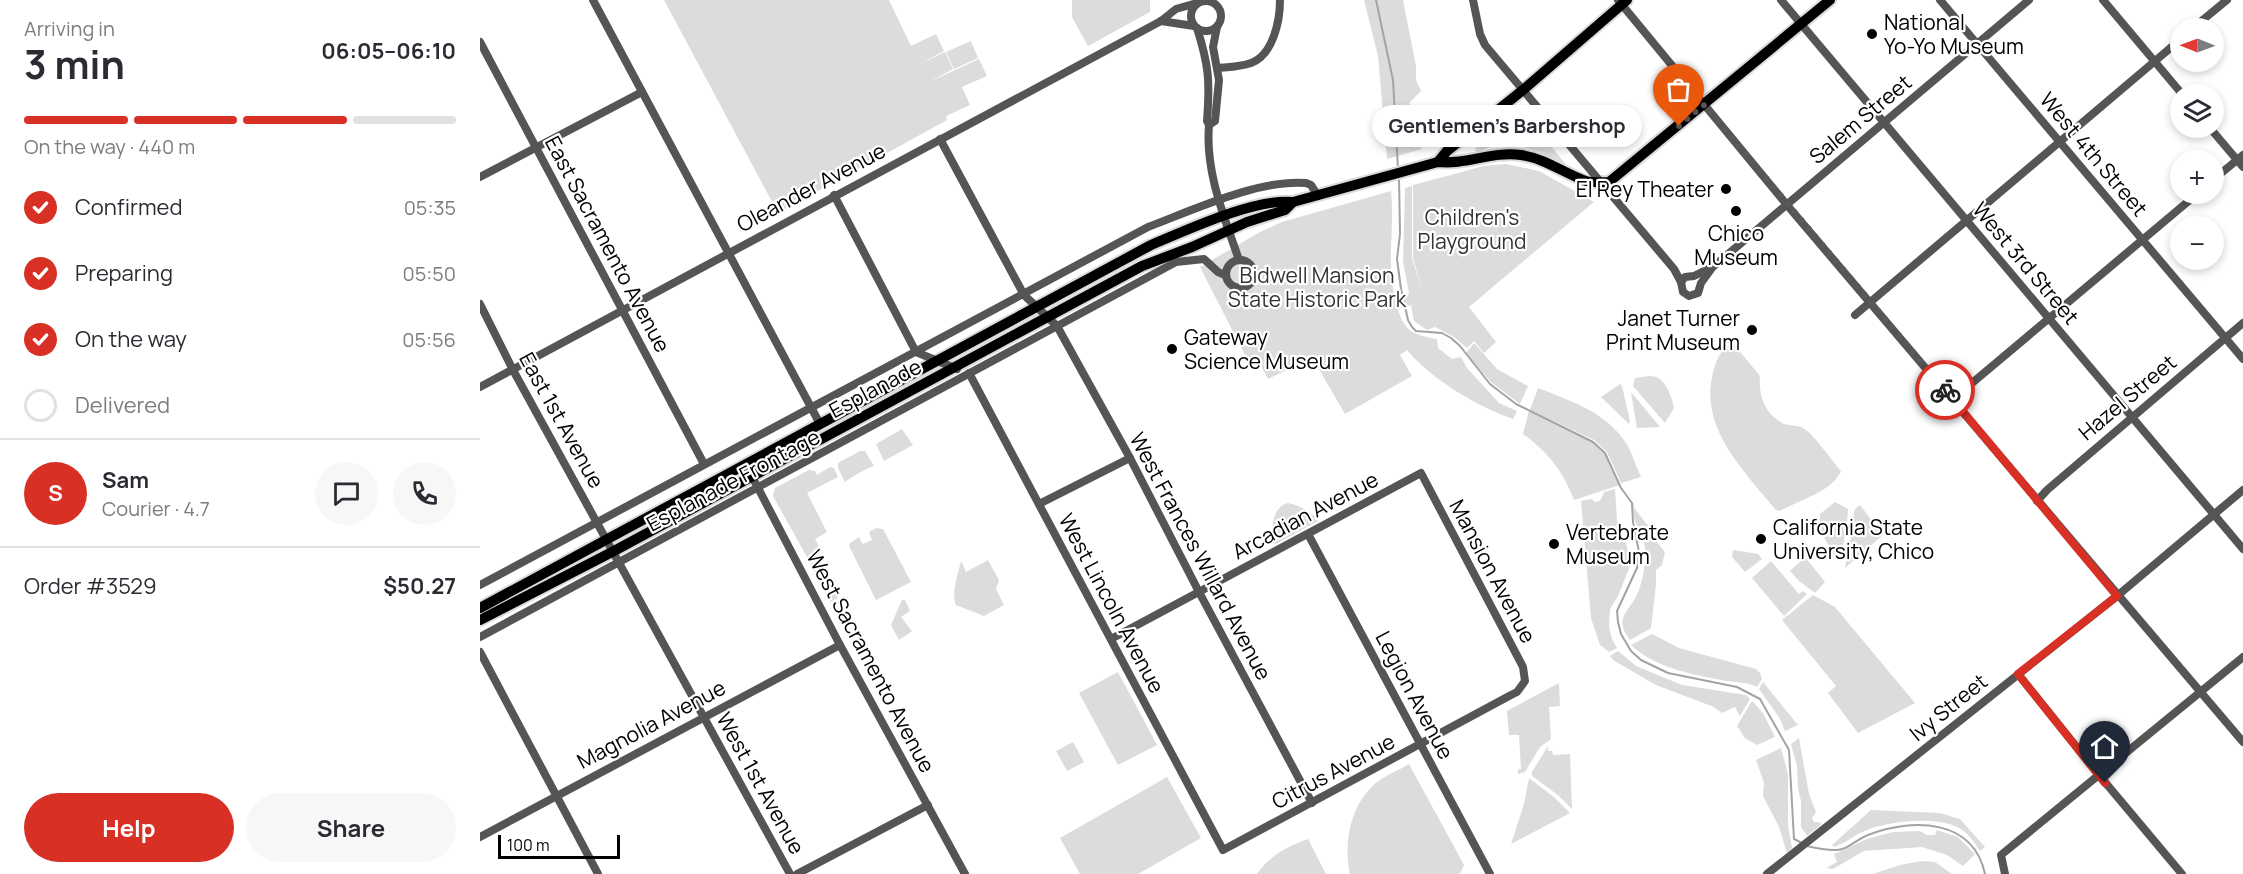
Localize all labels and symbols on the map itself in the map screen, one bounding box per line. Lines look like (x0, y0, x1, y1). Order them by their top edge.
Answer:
place label: National Yo-Yo Museum (1884, 8, 2024, 60)
north arrow (2170, 18, 2224, 72)
marker: National Yo-Yo Museum (1865, 27, 1879, 41)
pin (1653, 64, 1704, 126)
street label: Salem Street (1803, 68, 1917, 170)
street label: West 4th Street (2034, 86, 2154, 222)
callout: Gentlemen's Barbershop (1373, 105, 1643, 147)
street label: East Sacramento Avenue (539, 131, 677, 357)
street label: Oleander Avenue (732, 136, 890, 238)
place label: El Rey Theater (1576, 175, 1714, 203)
marker: El Rey Theater (1719, 182, 1733, 196)
street label: West 3rd Street (1967, 196, 2085, 330)
park label: Children's Playground (1418, 203, 1526, 255)
marker: Chico Museum (1729, 204, 1743, 218)
place label: Chico Museum (1694, 219, 1778, 271)
park label: Bidwell Mansion State Historic Park (1228, 261, 1407, 313)
place label: Janet Turner Print Museum (1606, 304, 1740, 356)
place label: Gateway Science Museum (1184, 323, 1349, 375)
marker: Janet Turner Print Museum (1745, 323, 1759, 337)
marker: Gateway Science Museum (1165, 342, 1179, 356)
street label: East 1st Avenue (513, 347, 611, 493)
street label: Hazel Street (2072, 348, 2182, 446)
street label: Esplanade (824, 352, 926, 424)
courier (1915, 360, 1975, 420)
street label: Esplanade Frontage (641, 422, 825, 538)
street label: West Frances Willard Avenue (1124, 427, 1278, 685)
street label: Arcadian Avenue (1227, 465, 1383, 565)
street label: Mansion Avenue (1443, 494, 1543, 648)
street label: West Lincoln Avenue (1053, 508, 1171, 698)
place label: California State University, Chico (1773, 513, 1934, 565)
place label: Vertebrate Museum (1566, 518, 1669, 570)
marker: California State University, Chico (1754, 532, 1768, 546)
marker: Vertebrate Museum (1547, 537, 1561, 551)
street label: West Sacramento Avenue (800, 545, 942, 777)
street label: Legion Avenue (1369, 626, 1461, 764)
street label: Ivy Street (1903, 667, 1993, 747)
street label: Magnolia Avenue (572, 673, 730, 775)
street label: West 1st Avenue (710, 707, 812, 859)
pin (2079, 721, 2130, 783)
street label: Citrus Avenue (1267, 727, 1399, 815)
scale bar (498, 832, 620, 860)

